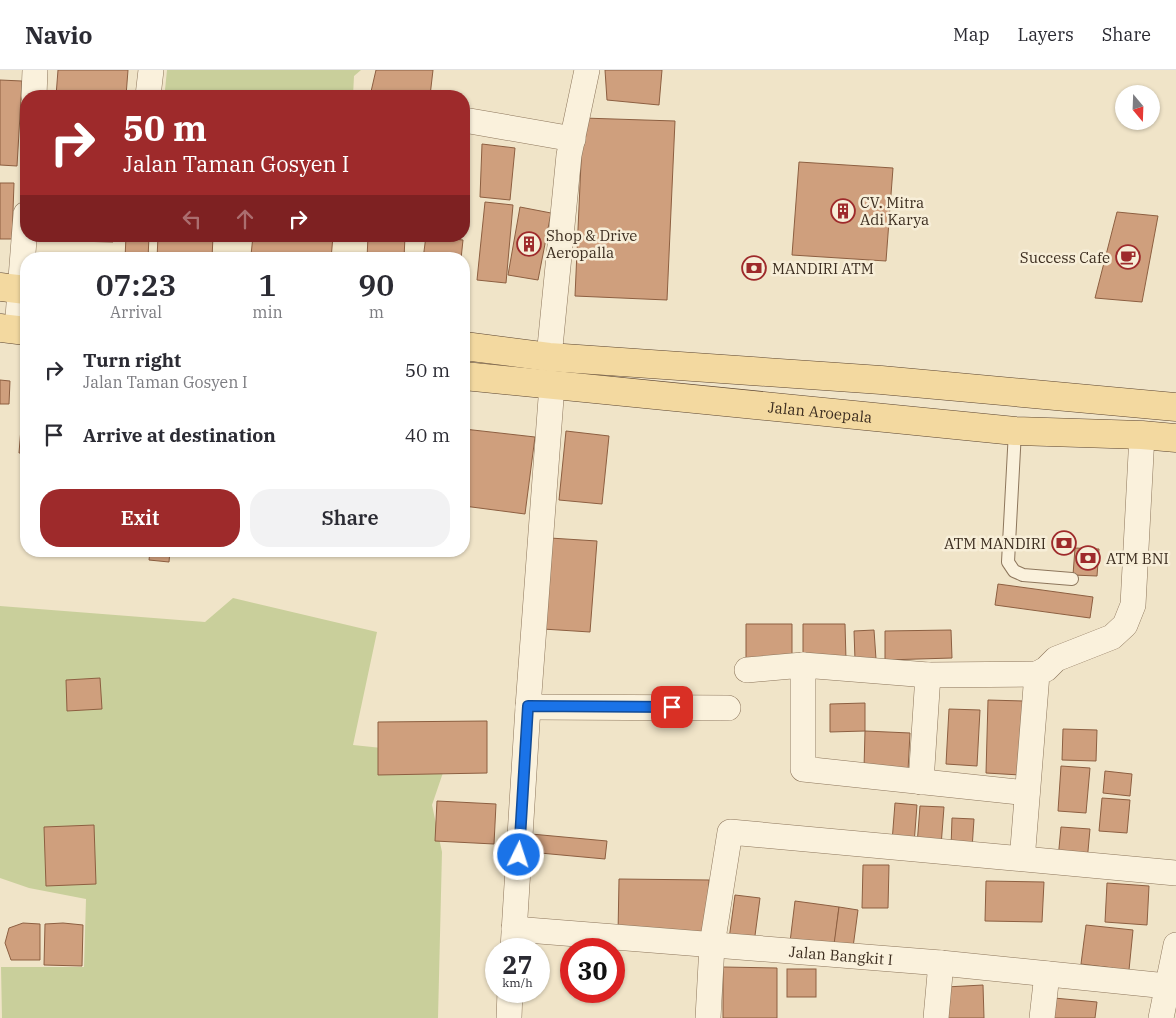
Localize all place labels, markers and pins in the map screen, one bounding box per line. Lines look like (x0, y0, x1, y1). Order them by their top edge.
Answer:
place label: CV. Mitra Adi Karya (860, 193, 929, 229)
building icon: CV. Mitra Adi Karya (830, 198, 856, 224)
place label: Shop & Drive Aeropalla (546, 226, 637, 262)
building icon: Shop & Drive Aeropalla (516, 231, 542, 257)
cafe icon: Success Cafe (1115, 244, 1141, 270)
place label: Success Cafe (1020, 248, 1110, 267)
bank icon: MANDIRI ATM (741, 255, 767, 281)
place label: MANDIRI ATM (772, 259, 874, 278)
bank icon: ATM MANDIRI (1051, 530, 1077, 556)
place label: ATM MANDIRI (944, 534, 1046, 553)
bank icon: ATM BNI (1075, 545, 1101, 571)
place label: ATM BNI (1106, 549, 1169, 568)
pin (651, 686, 693, 728)

